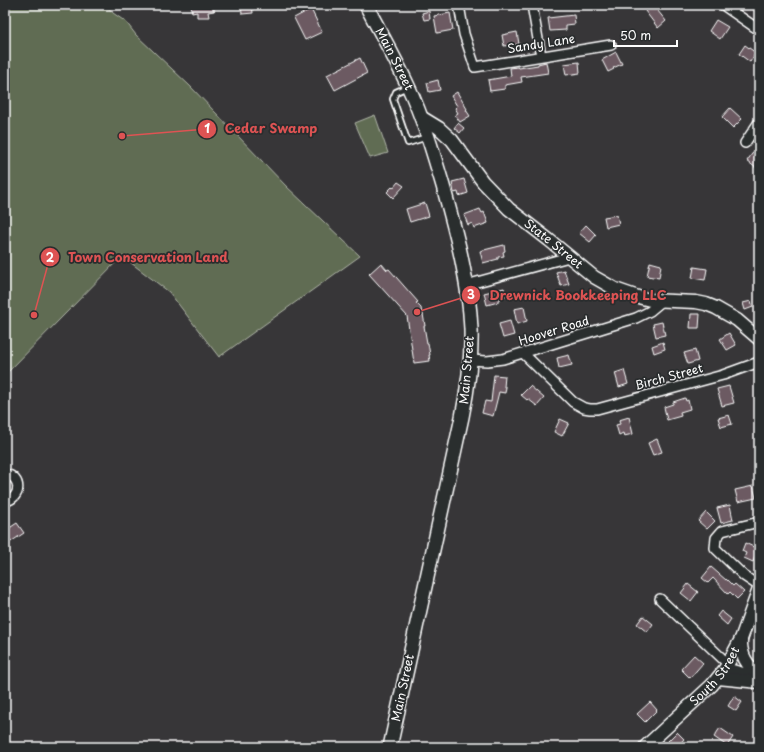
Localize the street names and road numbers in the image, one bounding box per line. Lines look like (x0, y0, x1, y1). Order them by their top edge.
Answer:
street label: Main Street (371, 24, 419, 93)
street label: Sandy Lane (506, 29, 576, 57)
street label: State Street (521, 214, 587, 272)
street label: Hoover Road (516, 311, 591, 349)
street label: Main Street (454, 335, 478, 405)
street label: Birch Street (633, 358, 705, 394)
street label: South Street (685, 643, 743, 709)
street label: Main Street (386, 652, 418, 723)

